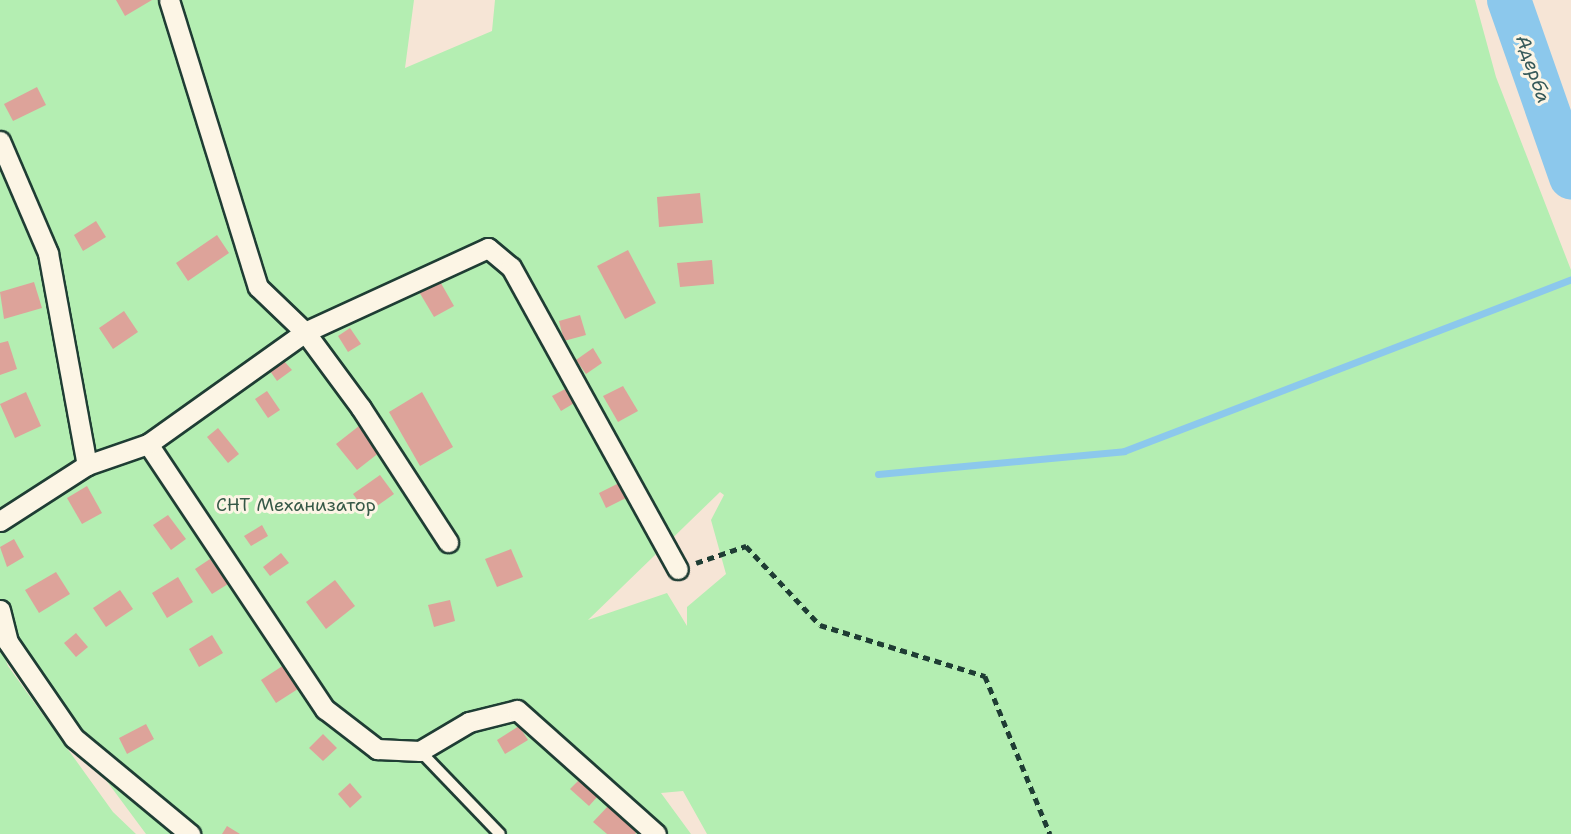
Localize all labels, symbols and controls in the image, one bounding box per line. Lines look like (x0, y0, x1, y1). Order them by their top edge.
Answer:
water label: Адерба (1511, 32, 1555, 106)
park label: СНТ Механизатор (216, 494, 376, 516)

